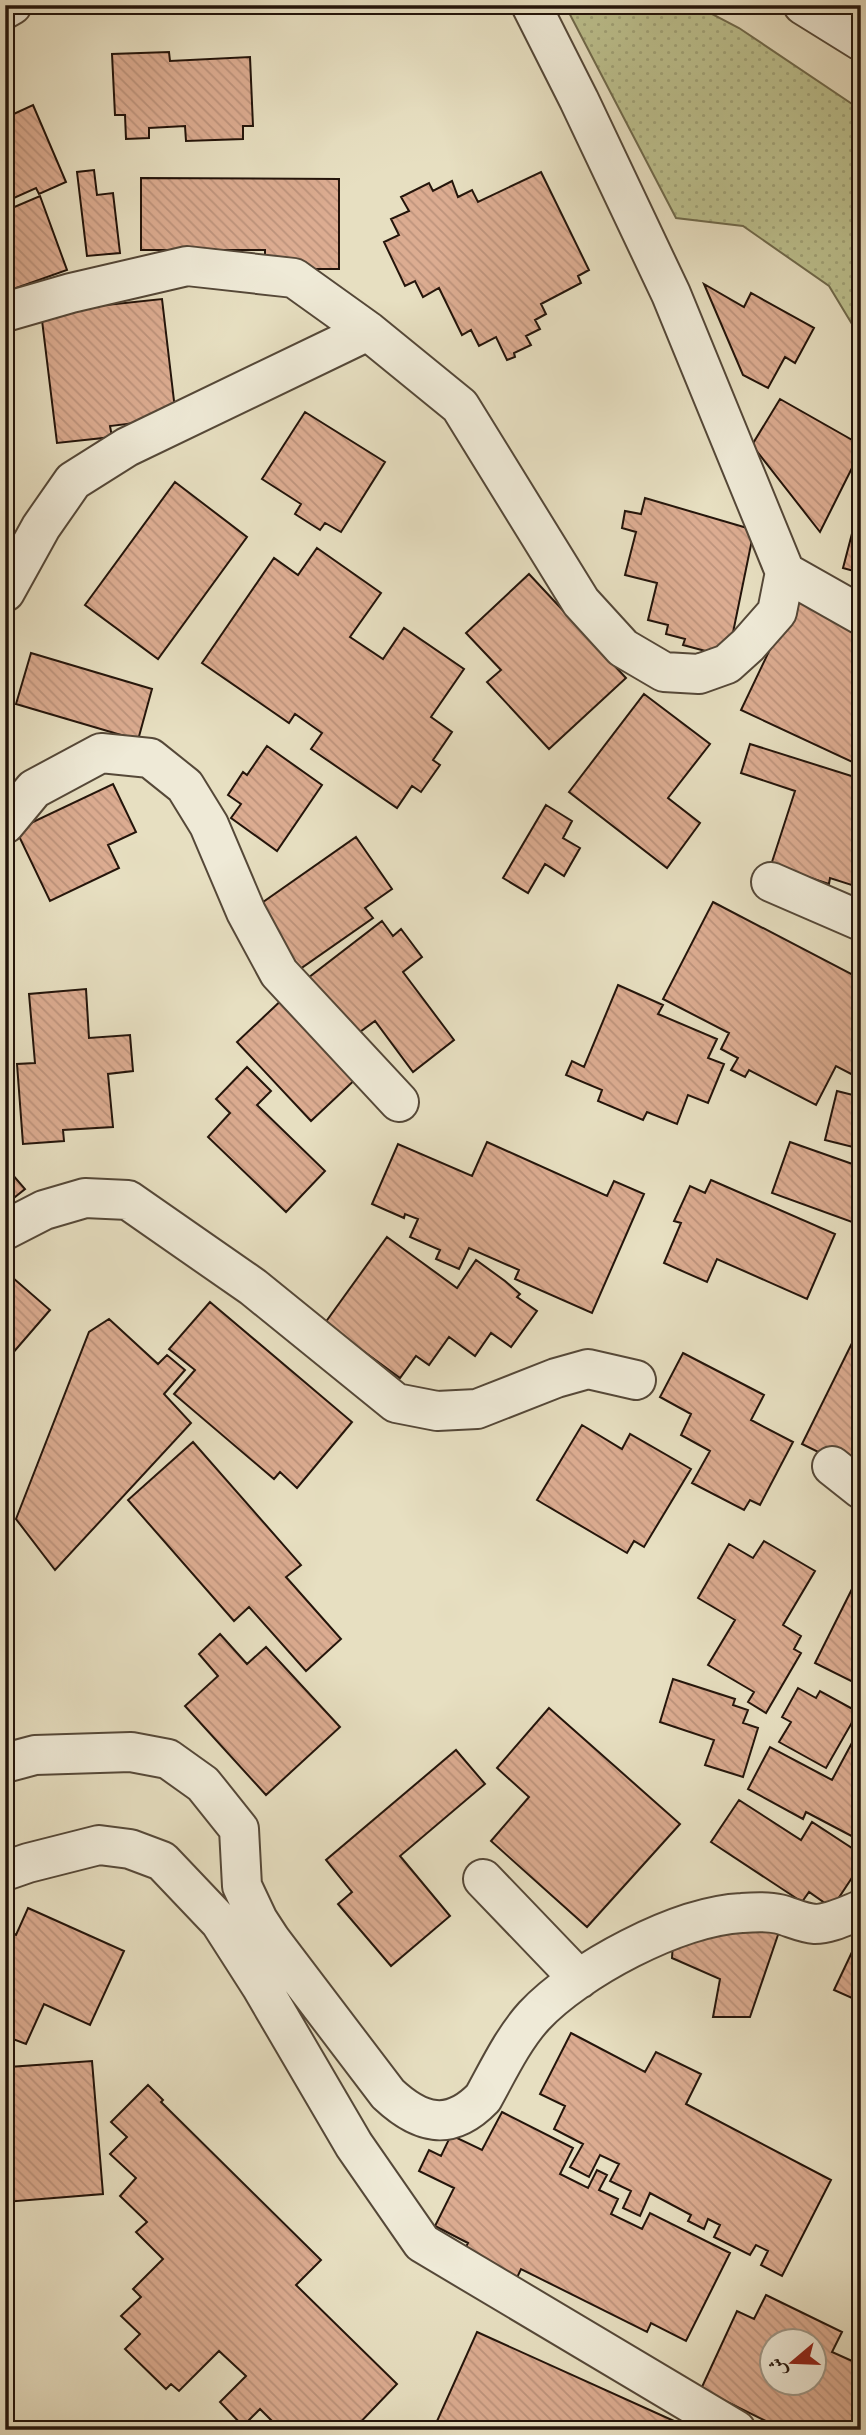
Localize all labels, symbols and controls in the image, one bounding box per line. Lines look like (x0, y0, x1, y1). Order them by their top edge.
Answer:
north arrow (758, 2326, 828, 2396)
text: ش (763, 2354, 793, 2380)

